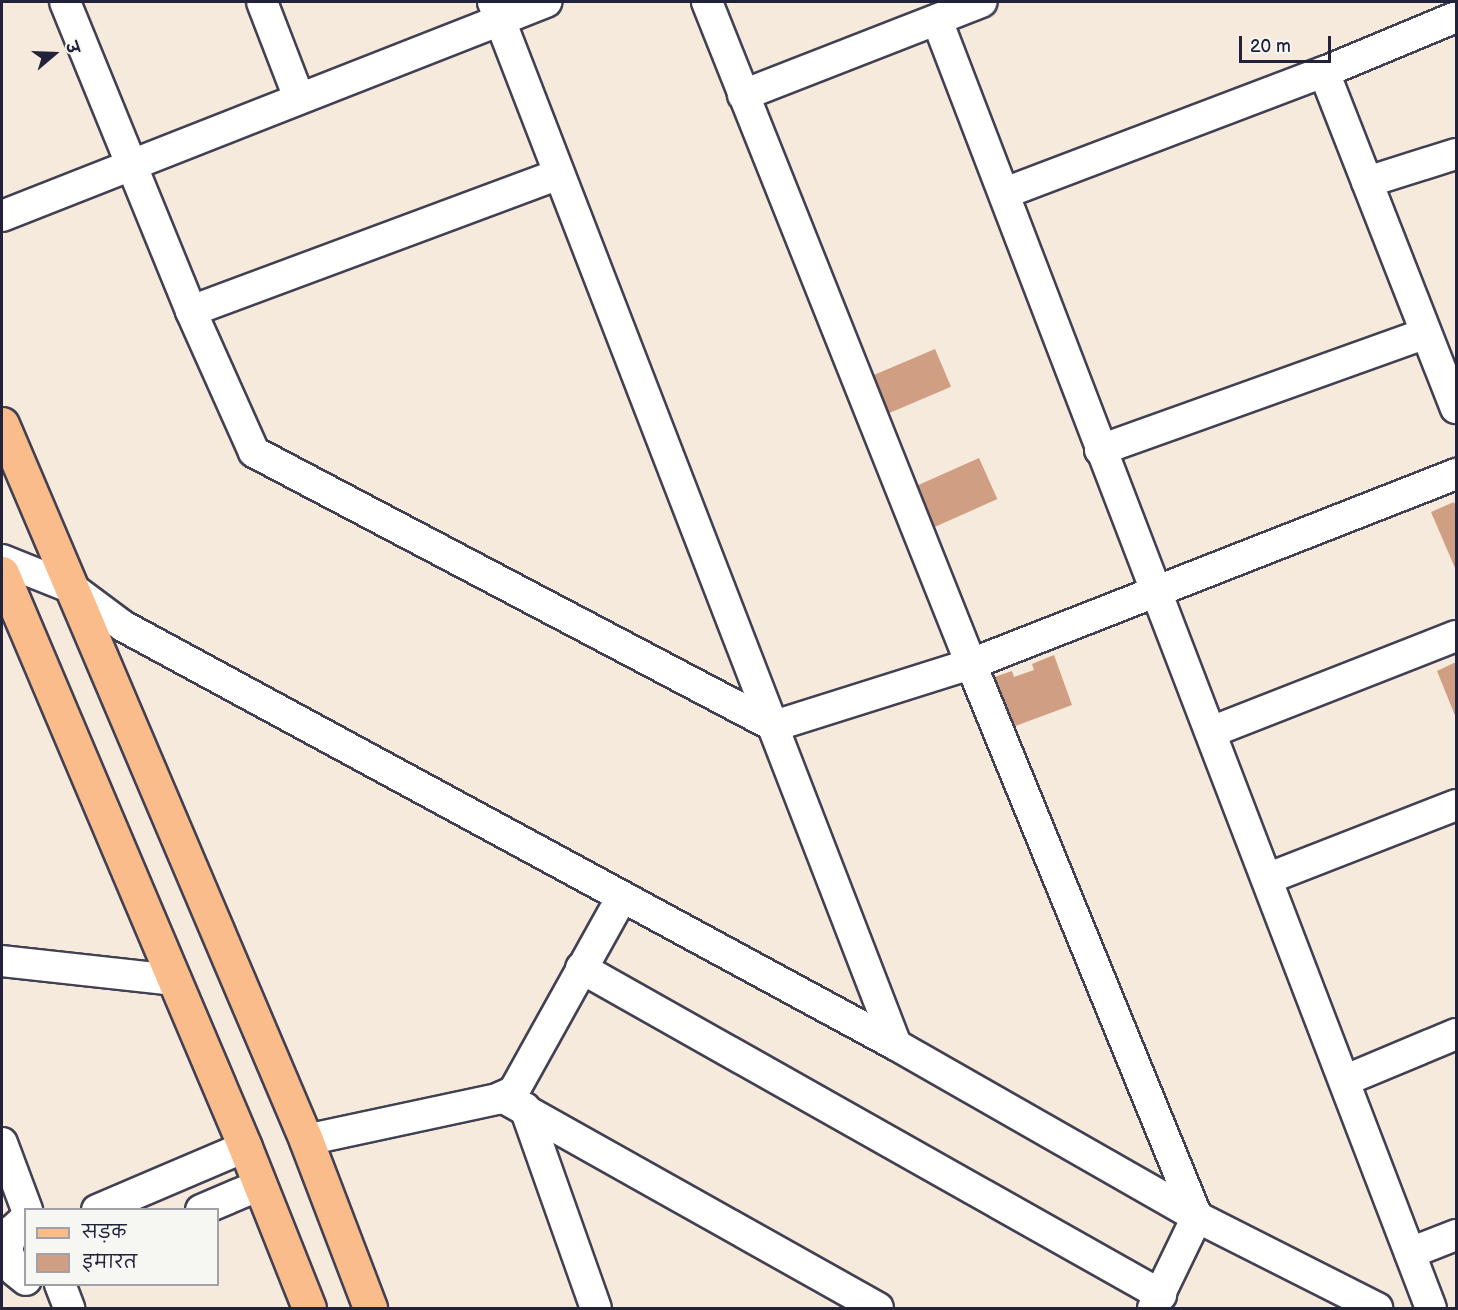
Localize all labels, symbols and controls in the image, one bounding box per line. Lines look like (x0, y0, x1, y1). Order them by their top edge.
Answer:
north arrow (24, 24, 84, 84)
scale bar (1242, 24, 1334, 62)
text: 20 m (1250, 36, 1291, 57)
text: उ (61, 40, 82, 56)
legend (24, 1208, 219, 1286)
text: सड़क (82, 1222, 126, 1243)
text: इमारत (82, 1252, 137, 1273)

